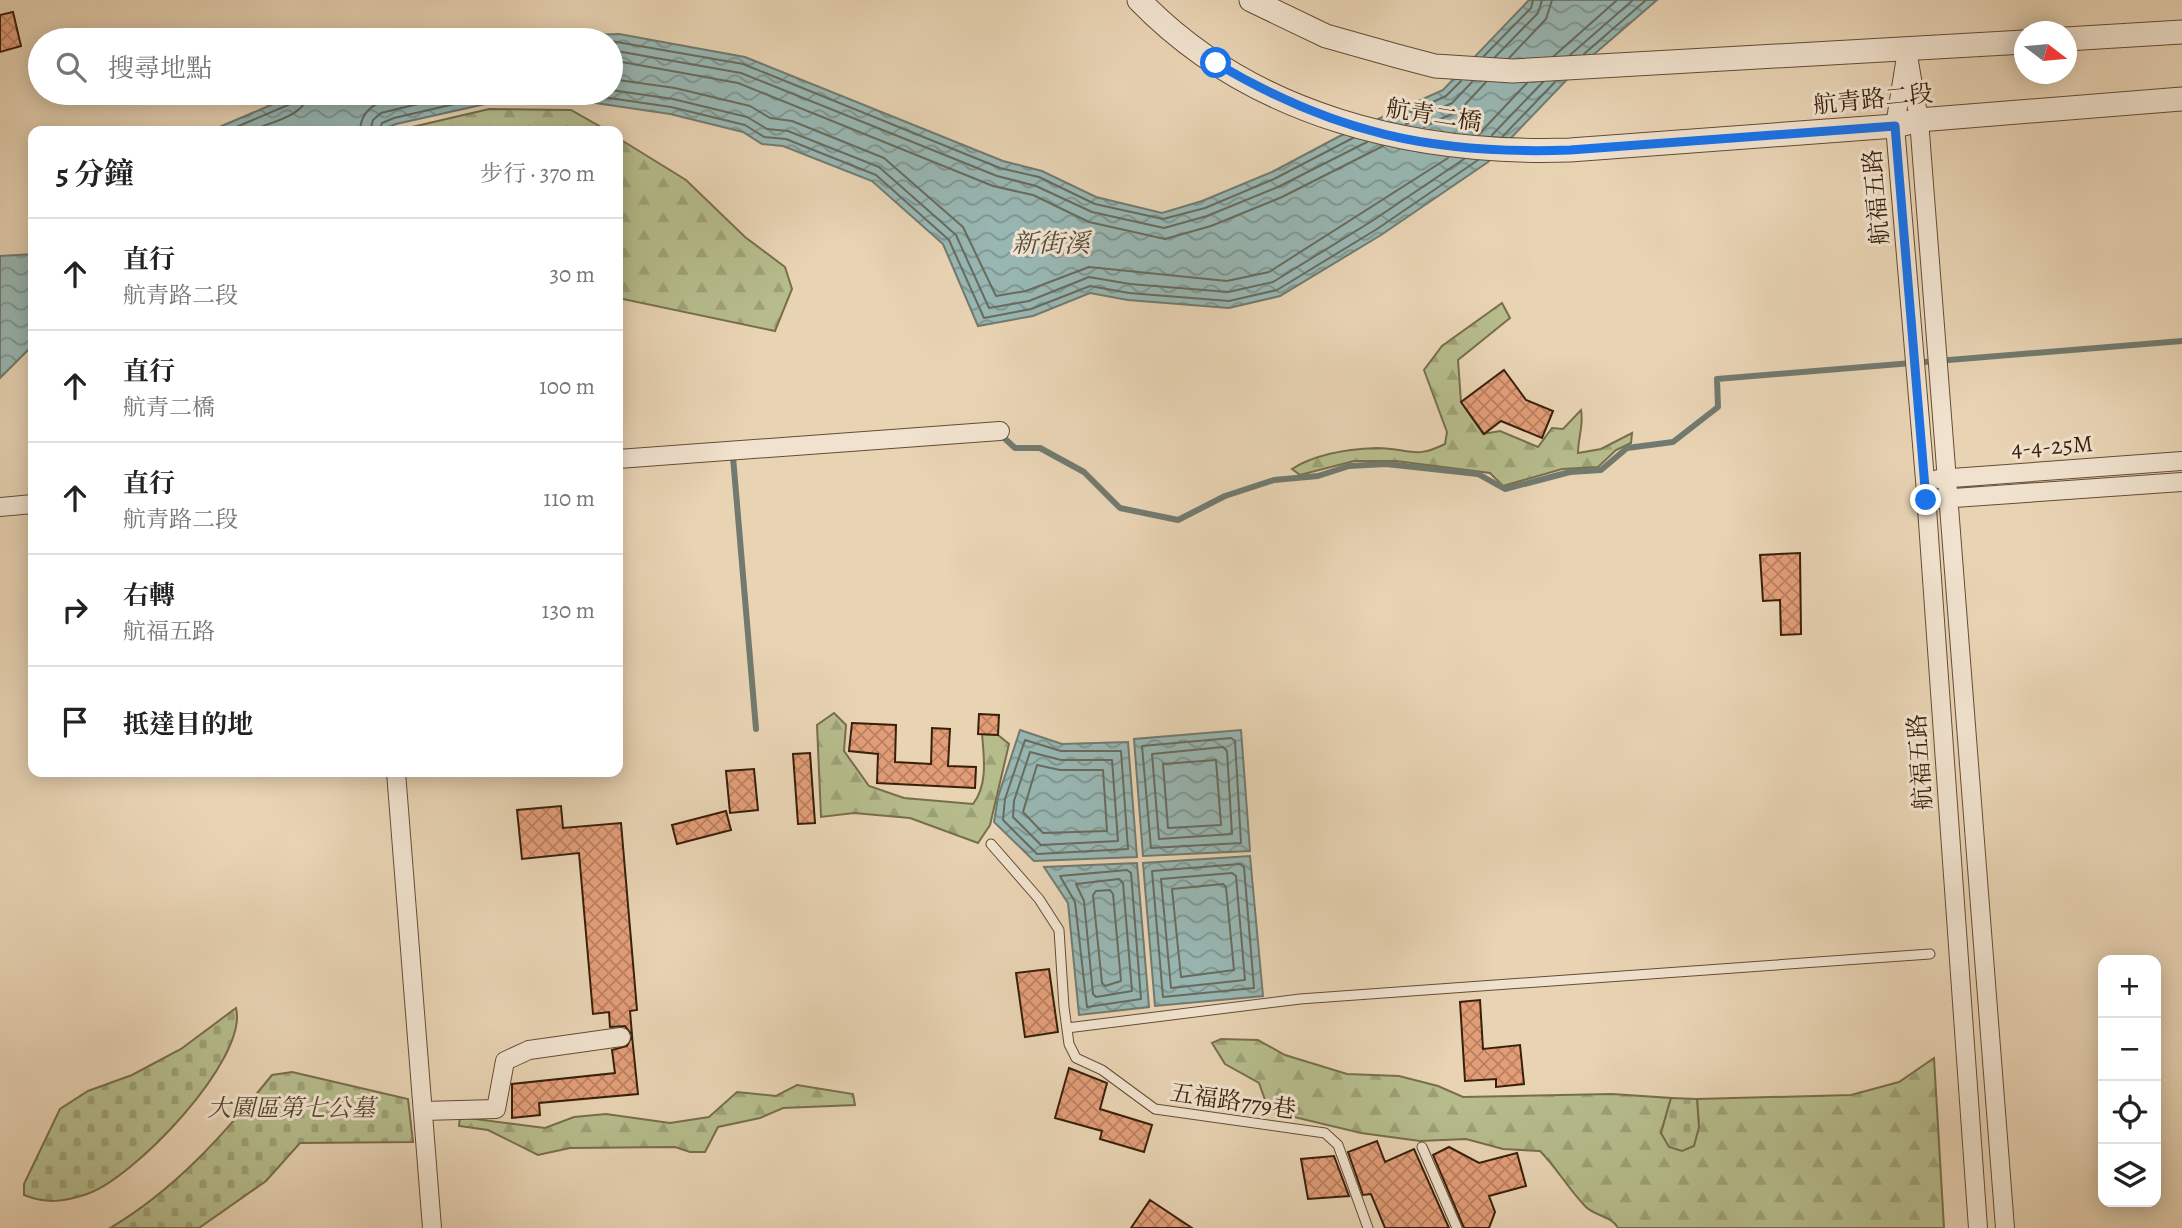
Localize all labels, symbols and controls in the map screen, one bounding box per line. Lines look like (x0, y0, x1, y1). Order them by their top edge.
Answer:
north arrow (2014, 21, 2077, 84)
search box (28, 28, 623, 105)
route start (1200, 47, 1231, 78)
icon: search (52, 48, 90, 86)
text: 搜尋地點 (108, 51, 212, 86)
street label: 航青路二段 (1812, 77, 1934, 121)
street label: 航青二橋 (1384, 92, 1484, 138)
street label: 航福五路 (1856, 148, 1896, 246)
text: 5 分鐘 (56, 154, 134, 194)
text: 步行 · 370 m (480, 158, 595, 189)
water label: 新街溪 (1012, 226, 1093, 261)
text: 直行 (123, 242, 175, 277)
icon: ahead (56, 255, 94, 293)
text: 30 m (549, 259, 595, 290)
text: 航青路二段 (123, 280, 238, 311)
text: 直行 (123, 354, 175, 389)
icon: ahead (56, 367, 94, 405)
text: 100 m (539, 371, 595, 402)
text: 航青二橋 (123, 392, 215, 423)
street label: 4-4-25M (2010, 427, 2094, 465)
text: 直行 (123, 466, 175, 501)
icon: ahead (56, 479, 94, 517)
text: 110 m (543, 483, 595, 514)
route end (1910, 484, 1941, 515)
text: 航青路二段 (123, 504, 238, 535)
text: 右轉 (123, 578, 175, 613)
icon: right (56, 591, 94, 629)
text: 130 m (542, 595, 595, 626)
text: 航福五路 (123, 616, 215, 647)
icon: arrive (56, 703, 94, 741)
text: 抵達目的地 (123, 707, 253, 742)
street label: 航福五路 (1901, 713, 1939, 811)
map controls (2098, 955, 2161, 1207)
button: + (2098, 955, 2161, 1018)
button: − (2098, 1018, 2161, 1081)
street label: 五福路779巷 (1168, 1076, 1298, 1126)
button: locate (2098, 1081, 2161, 1144)
park label: 大園區第七公墓 (207, 1092, 379, 1124)
button: layers (2098, 1144, 2161, 1207)

